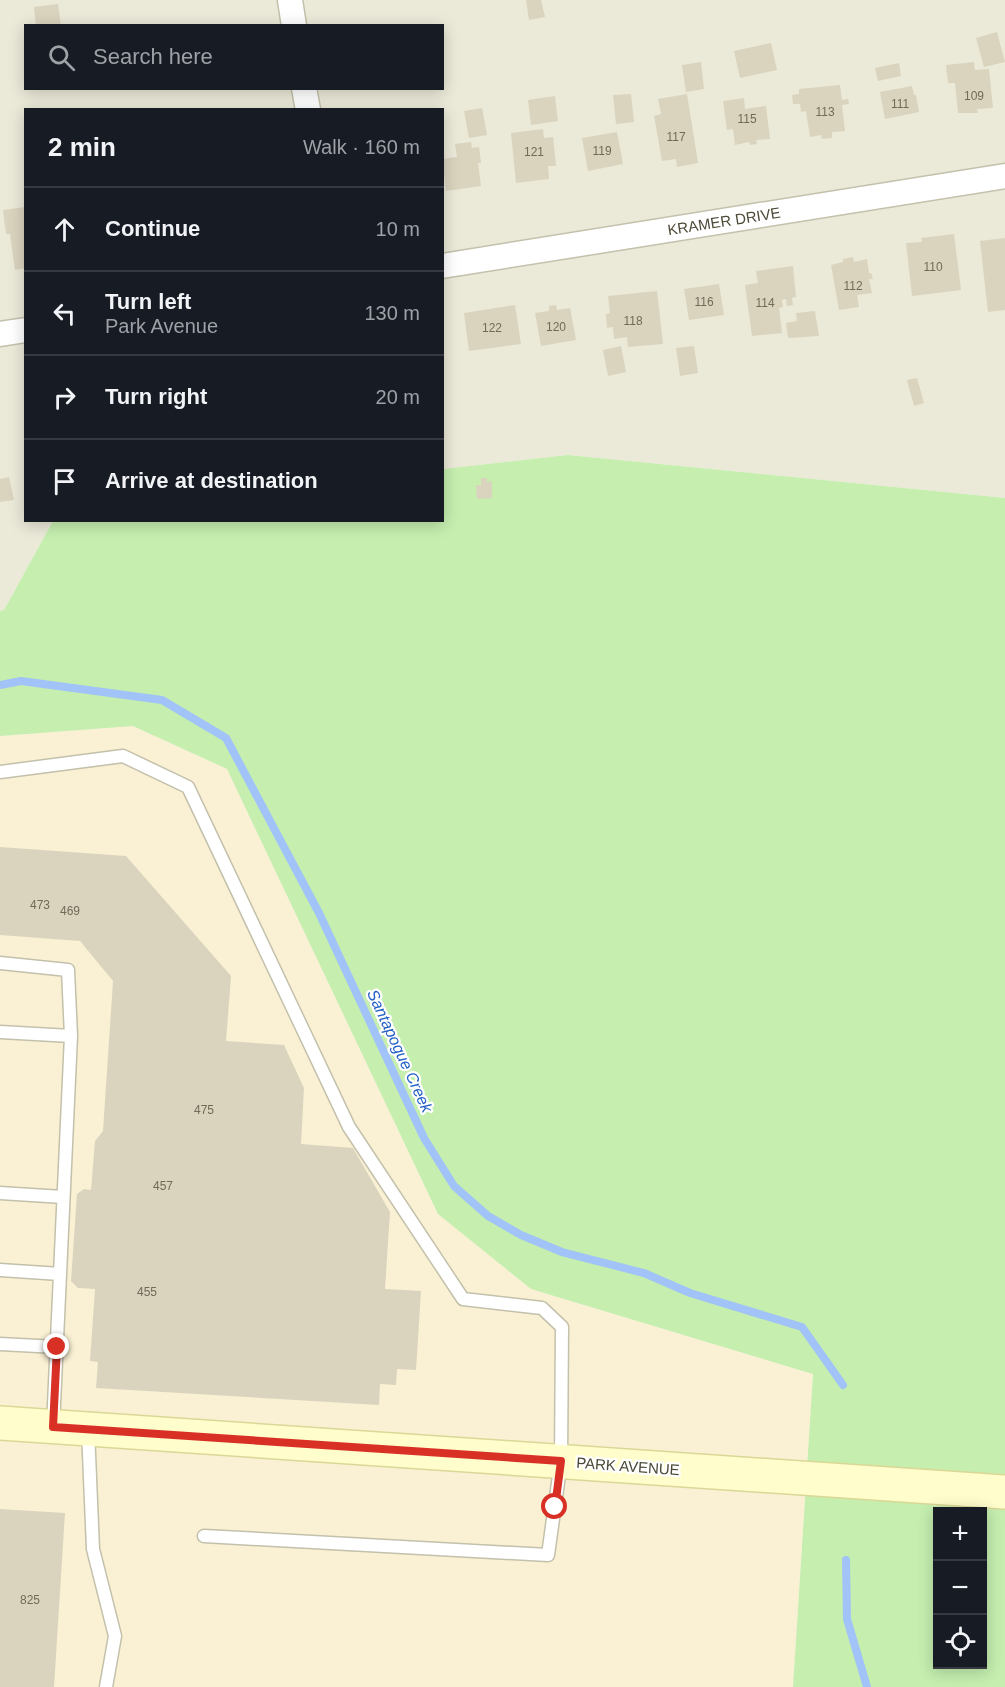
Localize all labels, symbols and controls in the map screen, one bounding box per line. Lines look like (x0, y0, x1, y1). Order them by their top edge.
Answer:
search box (24, 24, 444, 90)
icon: search (45, 41, 78, 74)
text: Search here (93, 44, 213, 69)
house number: 109 (964, 89, 984, 103)
house number: 111 (891, 97, 909, 111)
house number: 113 (815, 105, 835, 119)
house number: 115 (737, 112, 757, 126)
house number: 117 (666, 130, 686, 144)
text: 2 min (48, 132, 116, 162)
text: Walk · 160 m (303, 136, 420, 158)
house number: 119 (592, 144, 612, 158)
house number: 121 (524, 145, 544, 159)
street label: KRAMER DRIVE (666, 204, 782, 238)
icon: ahead (48, 213, 81, 246)
text: Continue (105, 216, 200, 241)
text: 10 m (376, 218, 420, 240)
house number: 110 (923, 260, 943, 274)
house number: 112 (843, 279, 863, 293)
text: Turn left (105, 289, 191, 314)
house number: 116 (694, 295, 714, 309)
house number: 114 (755, 296, 775, 310)
icon: left (48, 297, 81, 330)
text: 130 m (364, 302, 420, 324)
house number: 118 (623, 314, 643, 328)
text: Park Avenue (105, 315, 218, 337)
house number: 120 (546, 320, 566, 334)
house number: 122 (482, 321, 502, 335)
icon: right (48, 381, 81, 414)
text: Turn right (105, 384, 207, 409)
text: 20 m (376, 386, 420, 408)
icon: arrive (48, 465, 81, 498)
text: Arrive at destination (105, 468, 318, 493)
house number: 473 (30, 898, 50, 912)
house number: 469 (60, 904, 80, 918)
water label: Santapogue Creek (364, 987, 436, 1116)
house number: 475 (194, 1103, 214, 1117)
house number: 457 (153, 1179, 173, 1193)
house number: 455 (137, 1285, 157, 1299)
route end (43, 1333, 69, 1359)
street label: PARK AVENUE (576, 1454, 680, 1478)
route start (541, 1493, 567, 1519)
map controls (933, 1507, 987, 1669)
button: + (933, 1507, 987, 1561)
button: − (933, 1561, 987, 1615)
house number: 825 (20, 1593, 40, 1607)
button: locate (933, 1615, 987, 1669)

